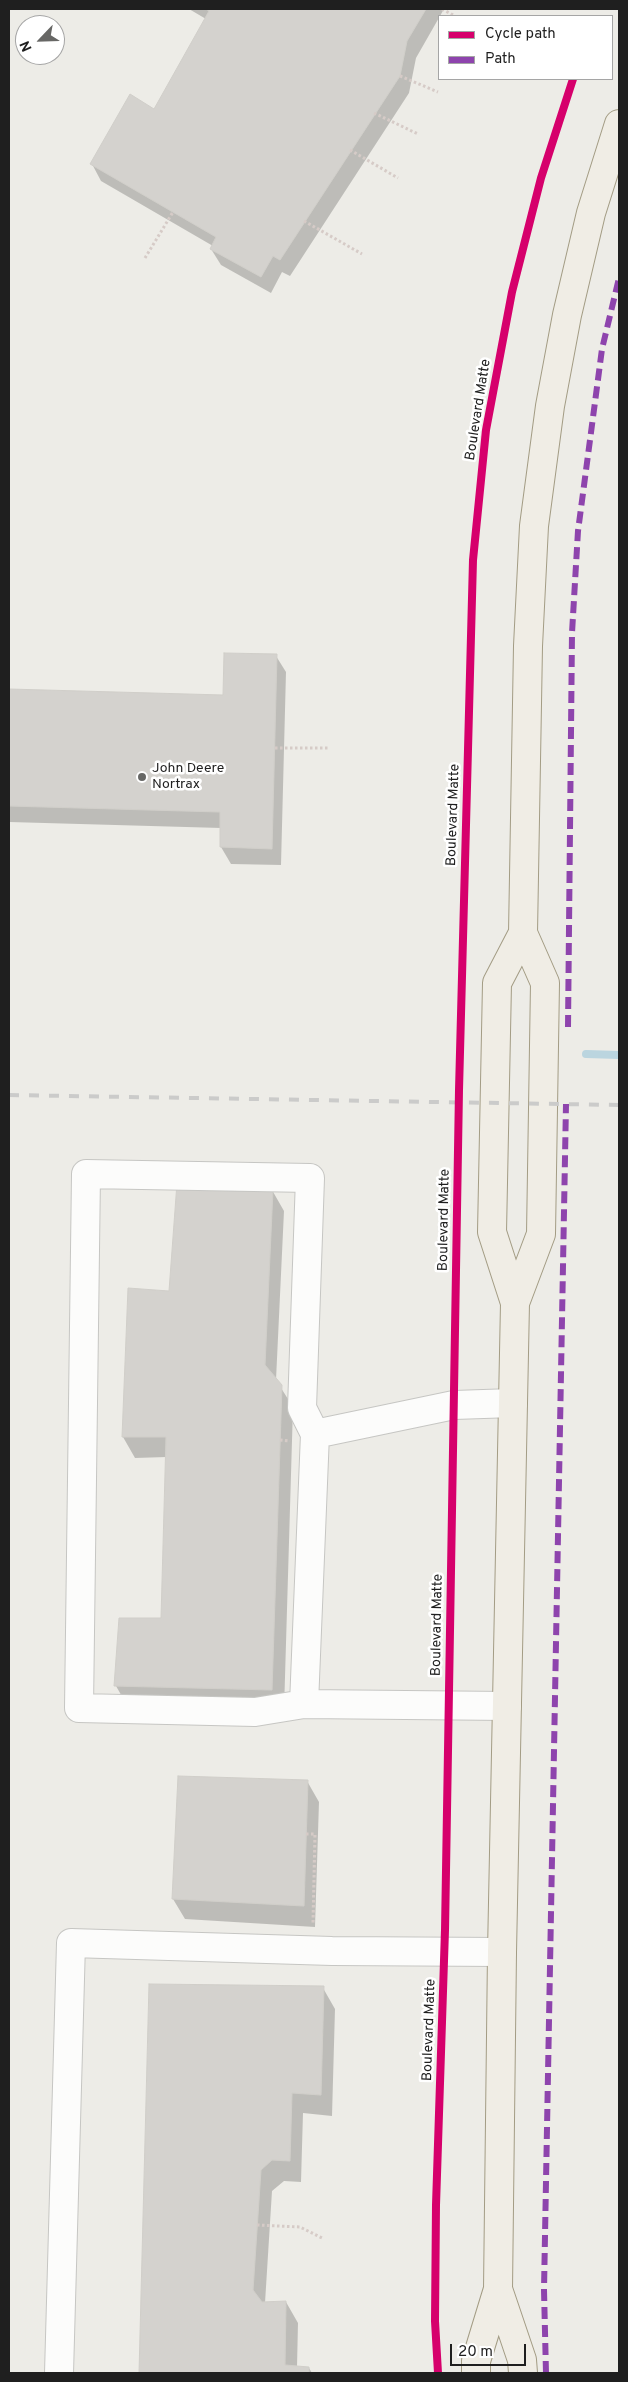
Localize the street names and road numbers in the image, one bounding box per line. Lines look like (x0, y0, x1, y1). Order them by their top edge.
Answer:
street label: Boulevard Matte (463, 358, 495, 462)
street label: Boulevard Matte (444, 764, 464, 866)
street label: Boulevard Matte (436, 1169, 454, 1271)
street label: Boulevard Matte (429, 1574, 447, 1676)
street label: Boulevard Matte (420, 1979, 440, 2081)

